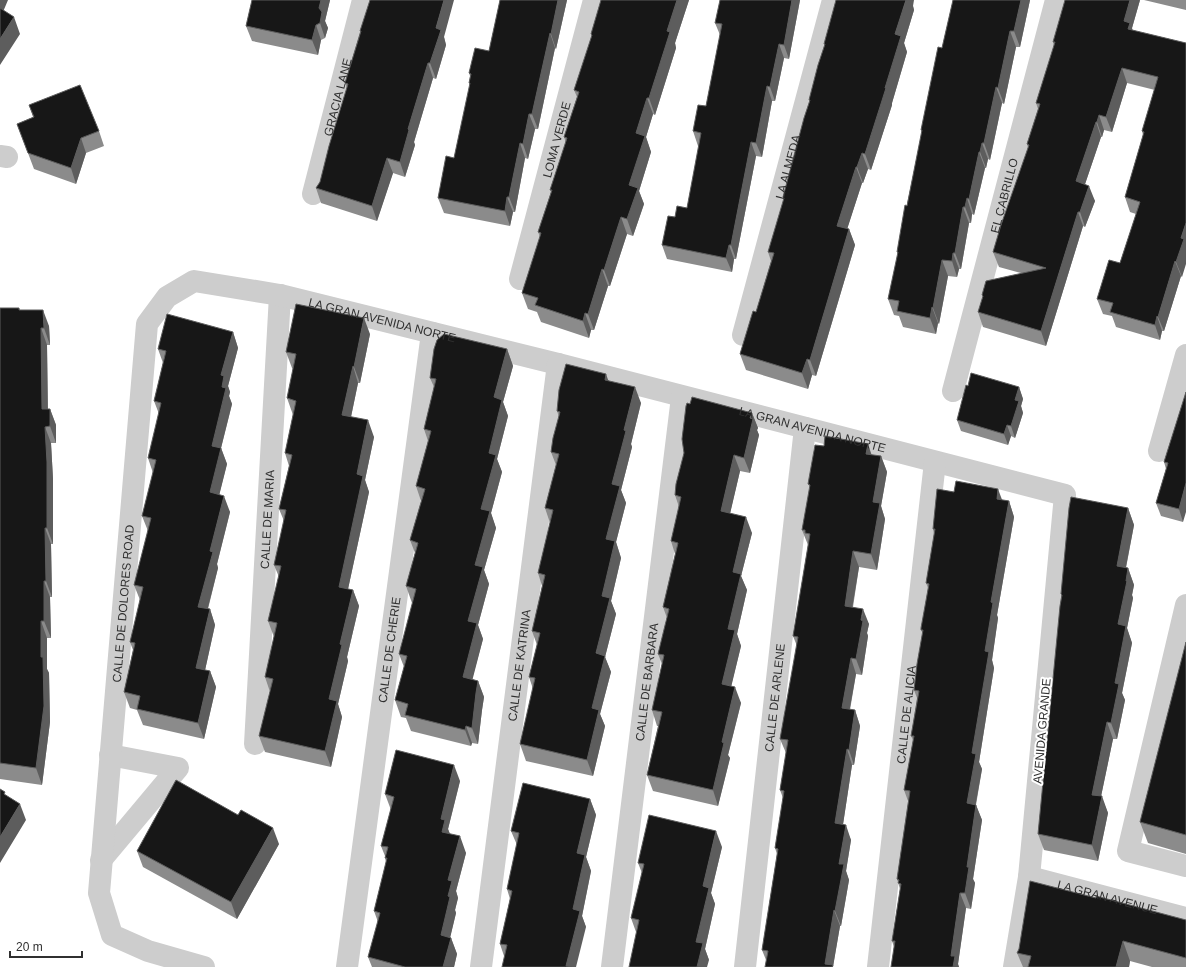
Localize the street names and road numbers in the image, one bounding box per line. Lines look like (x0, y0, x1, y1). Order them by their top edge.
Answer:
street label: GRACIA LANE (321, 57, 355, 138)
street label: LOMA VERDE (540, 100, 574, 179)
street label: LA ALMEDA (773, 133, 803, 201)
street label: EL CABRILLO (988, 157, 1021, 235)
street label: LA GRAN AVENIDA NORTE (307, 295, 457, 345)
street label: LA GRAN AVENIDA NORTE (738, 404, 887, 455)
street label: CALLE DE MARIA (258, 469, 277, 569)
street label: CALLE DE DOLORES ROAD (110, 524, 137, 683)
street label: CALLE DE CHERIE (375, 596, 404, 704)
street label: CALLE DE KATRINA (505, 609, 534, 722)
street label: CALLE DE BARBARA (633, 622, 661, 742)
street label: CALLE DE ARLENE (762, 643, 788, 753)
street label: CALLE DE ALICIA (894, 665, 919, 765)
street label: AVENIDA GRANDE (1030, 678, 1054, 784)
street label: LA GRAN AVENUE (1056, 878, 1159, 917)

